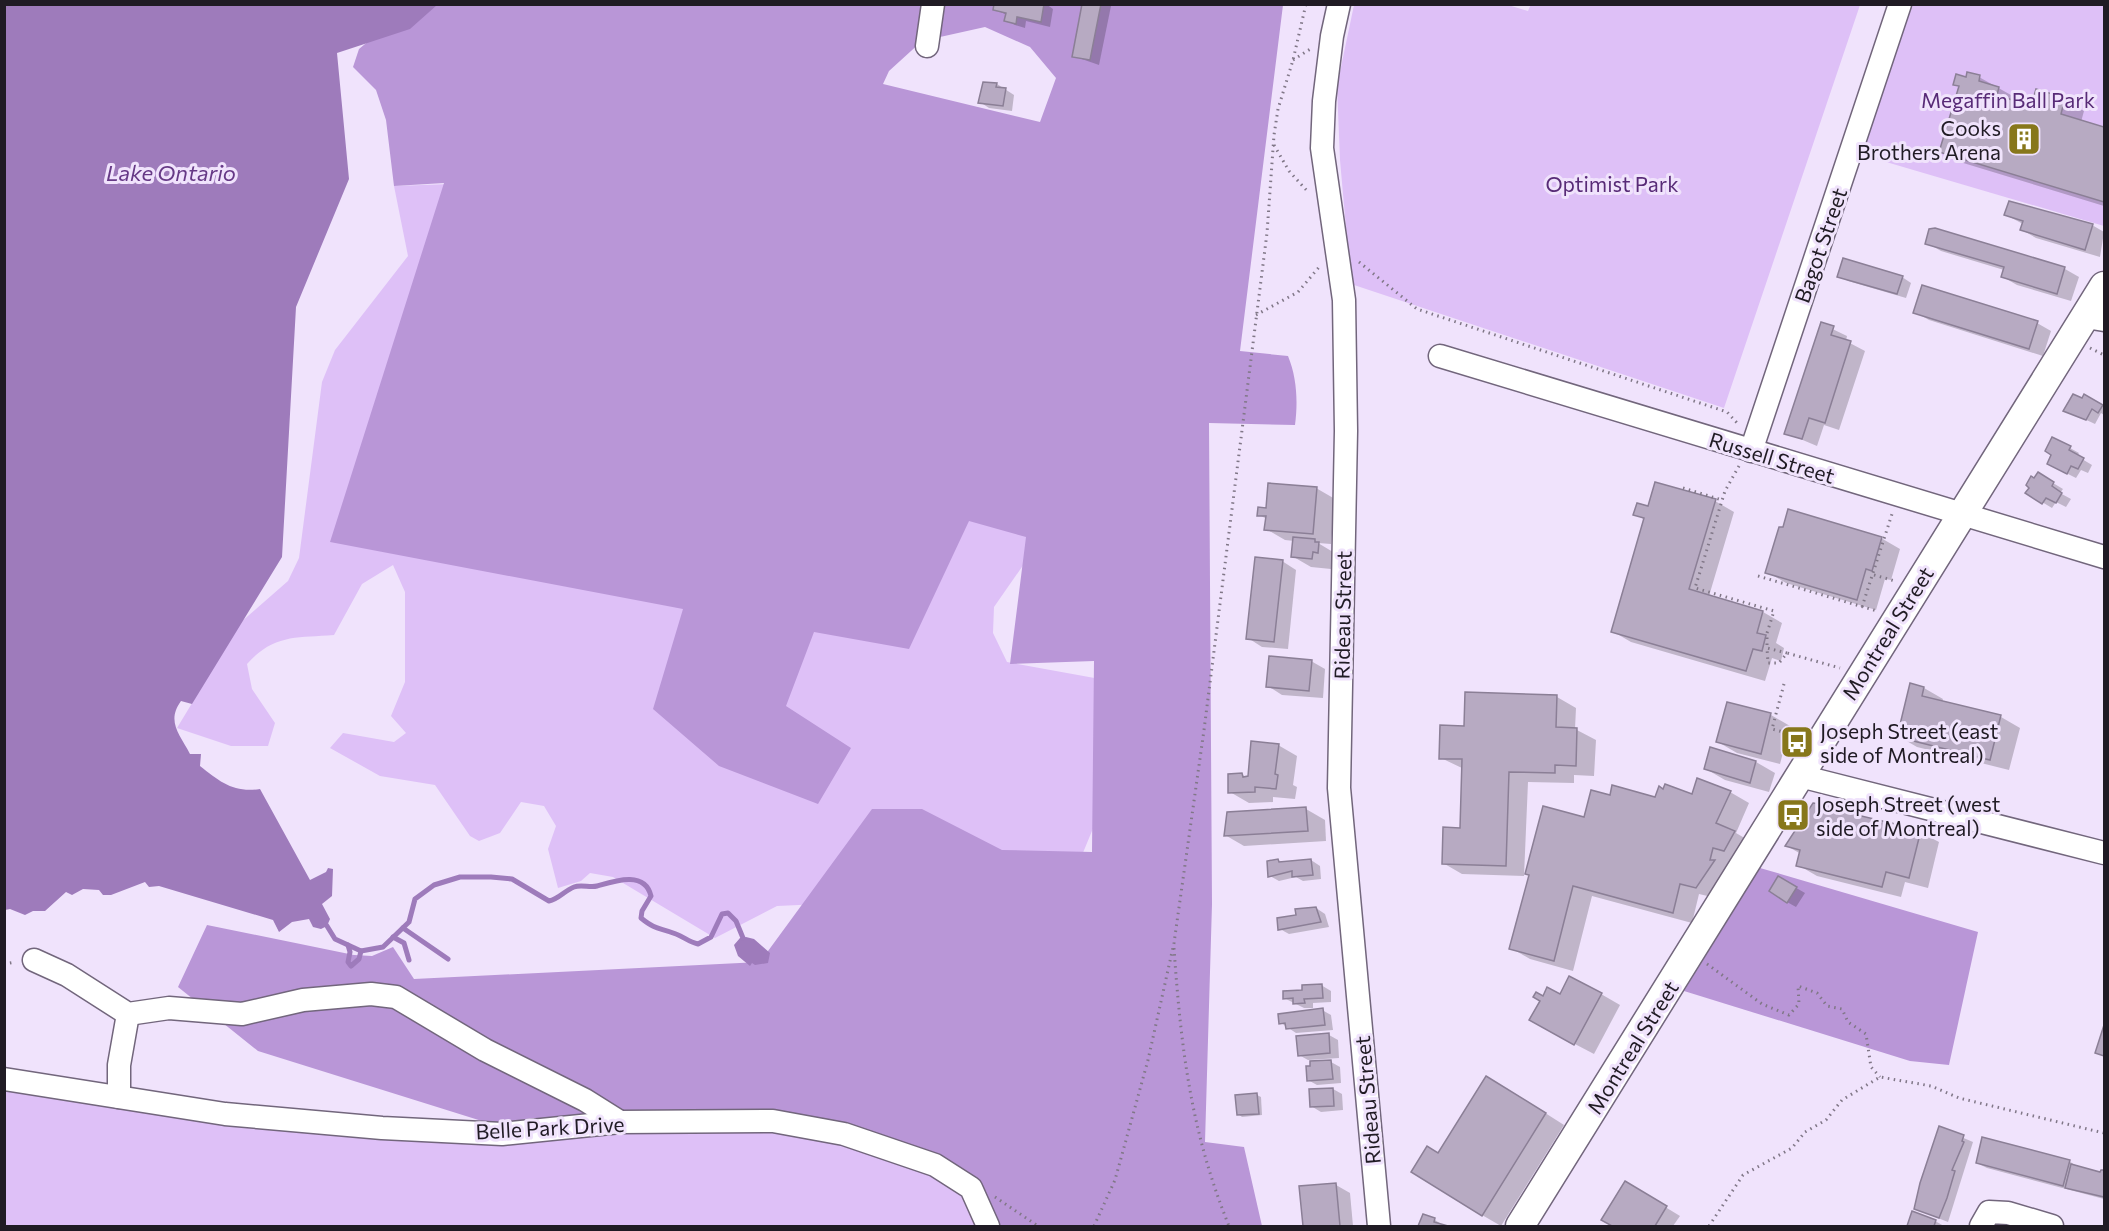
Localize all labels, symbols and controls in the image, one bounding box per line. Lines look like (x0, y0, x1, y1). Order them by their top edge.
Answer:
park label: Megaffin Ball Park (1921, 87, 2095, 112)
place label: Cooks Brothers Arena (1857, 115, 2001, 164)
building icon: Cooks Brothers Arena (2006, 121, 2042, 157)
water label: Lake Ontario (106, 159, 236, 186)
park label: Optimist Park (1545, 171, 1679, 196)
street label: Bagot Street (1789, 184, 1851, 306)
street label: Russell Street (1706, 426, 1838, 488)
street label: Rideau Street (1328, 550, 1356, 680)
street label: Montreal Street (1836, 562, 1938, 704)
place label: Joseph Street (east side of Montreal) (1820, 718, 1998, 767)
bus stop icon: Joseph Street (east side of Montreal) (1779, 724, 1815, 760)
place label: Joseph Street (west side of Montreal) (1816, 791, 2000, 840)
bus stop icon: Joseph Street (west side of Montreal) (1775, 797, 1811, 833)
street label: Montreal Street (1581, 976, 1683, 1118)
street label: Rideau Street (1349, 1035, 1385, 1165)
street label: Belle Park Drive (475, 1111, 625, 1143)

